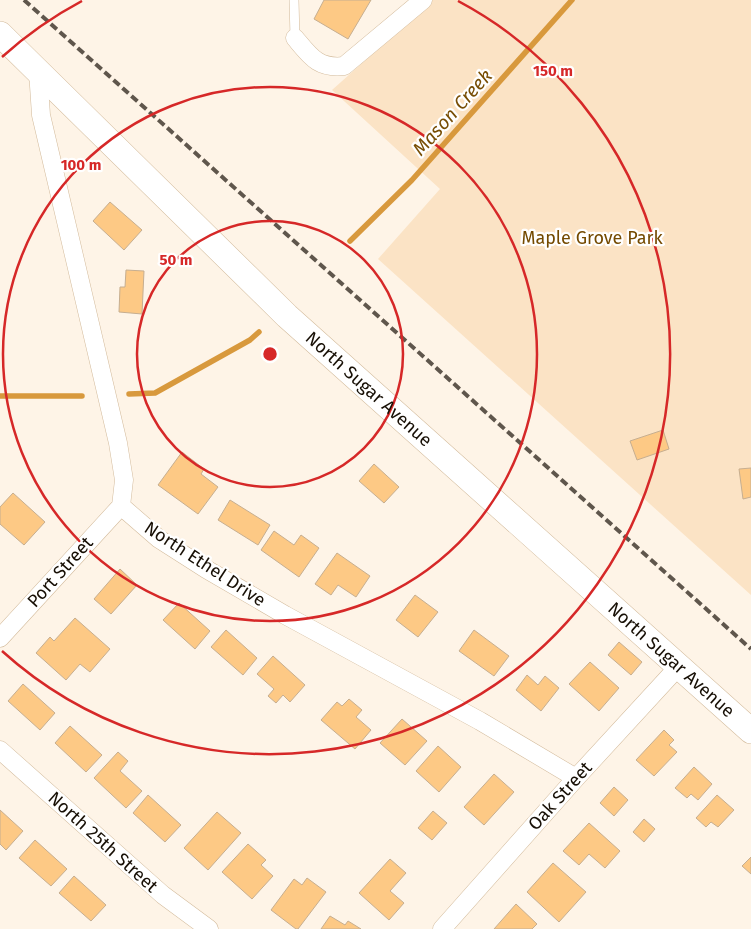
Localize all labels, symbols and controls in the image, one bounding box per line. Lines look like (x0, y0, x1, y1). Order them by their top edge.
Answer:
text: 150 m (533, 62, 573, 80)
water label: Mason Creek (408, 65, 497, 160)
text: 100 m (61, 156, 101, 174)
park label: Maple Grove Park (521, 227, 663, 249)
text: 50 m (159, 251, 193, 269)
street label: North Sugar Avenue (301, 327, 437, 451)
centre of rings (261, 345, 279, 363)
street label: North Ethel Drive (140, 517, 270, 611)
street label: Port Street (23, 532, 98, 612)
street label: North Sugar Avenue (604, 597, 739, 722)
street label: Oak Street (523, 757, 597, 835)
street label: North 25th Street (44, 787, 163, 897)

